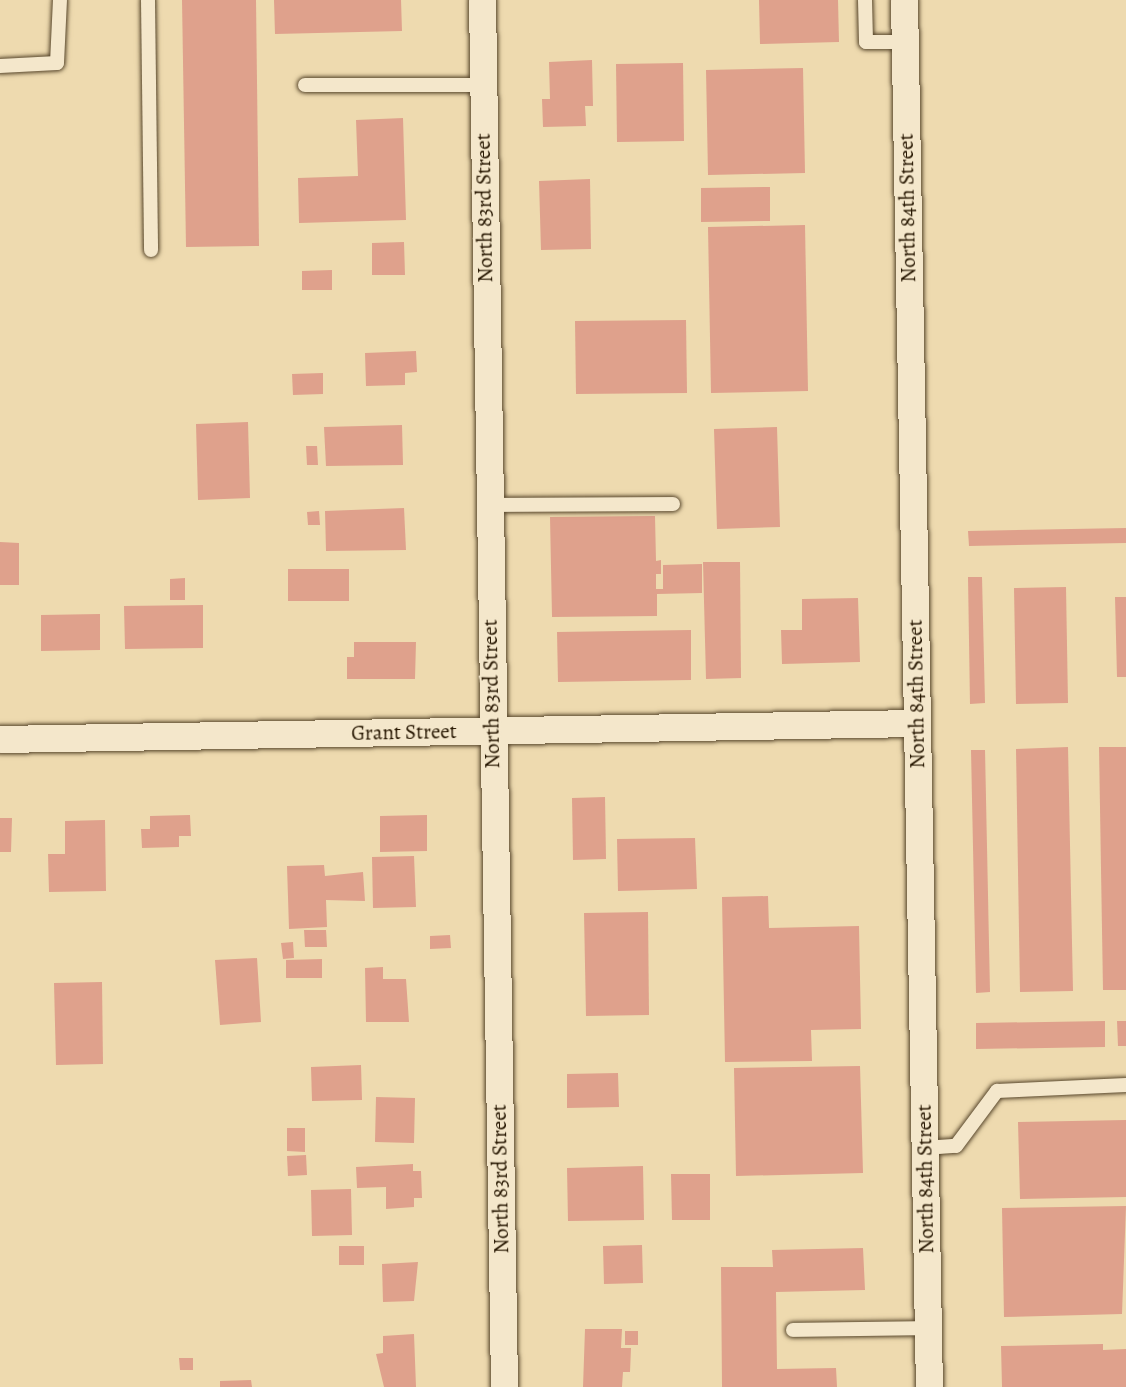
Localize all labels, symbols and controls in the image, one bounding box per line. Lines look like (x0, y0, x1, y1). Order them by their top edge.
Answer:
street label: North 83rd Street (470, 133, 498, 283)
street label: North 84th Street (893, 133, 921, 283)
street label: North 83rd Street (477, 619, 505, 769)
street label: North 84th Street (902, 619, 930, 769)
street label: Grant Street (351, 718, 457, 746)
street label: North 83rd Street (486, 1104, 514, 1254)
street label: North 84th Street (911, 1104, 939, 1254)

